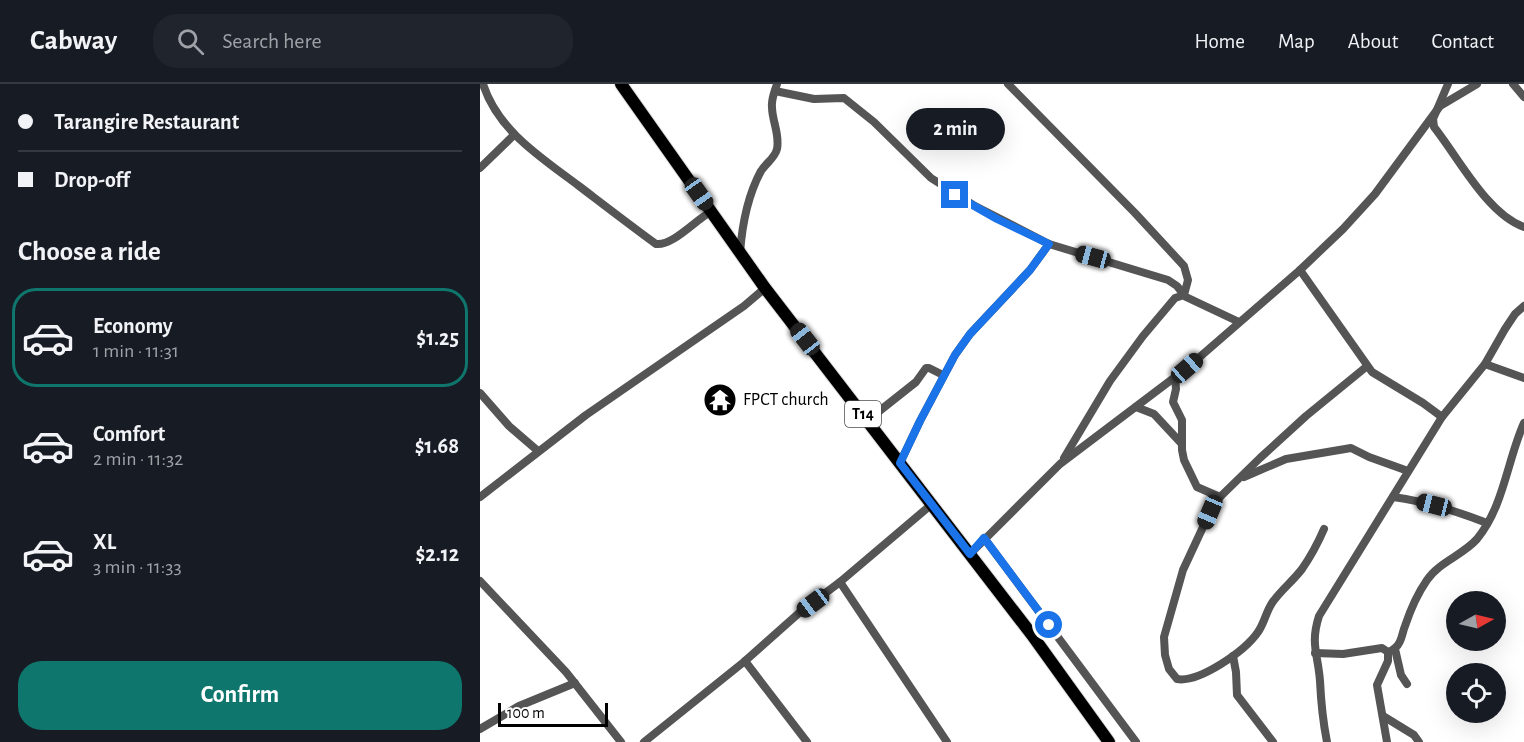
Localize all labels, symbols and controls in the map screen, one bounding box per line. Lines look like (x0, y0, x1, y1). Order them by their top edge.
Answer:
search box (153, 14, 573, 68)
icon: search (174, 25, 207, 58)
text: Cabway (30, 27, 117, 55)
text: Search here (222, 30, 322, 52)
text: Home (1194, 31, 1245, 52)
text: Map (1278, 31, 1315, 52)
text: About (1348, 31, 1398, 52)
text: Contact (1431, 31, 1494, 52)
callout: 2 min (906, 108, 1004, 150)
text: Tarangire Restaurant (54, 111, 239, 133)
text: 2 min (933, 119, 978, 139)
text: Drop-off (54, 169, 130, 191)
car (681, 174, 717, 214)
route end (941, 181, 968, 208)
text: Choose a ride (18, 238, 161, 265)
car (1073, 244, 1113, 270)
icon: car (21, 311, 75, 365)
text: Economy (93, 315, 173, 337)
car (787, 319, 823, 359)
text: $1.25 (416, 327, 459, 349)
text: 1 min · 11:31 (93, 341, 179, 361)
car (1168, 349, 1206, 387)
temple icon: FPCT church (702, 382, 738, 418)
place label: FPCT church (743, 391, 829, 409)
road number: T14 (845, 401, 881, 427)
icon: car (21, 419, 75, 473)
text: Comfort (93, 423, 165, 445)
text: $1.68 (415, 435, 459, 457)
text: 2 min · 11:32 (93, 449, 183, 469)
car (1195, 492, 1225, 532)
car (1414, 492, 1454, 518)
icon: car (21, 527, 75, 581)
text: XL (93, 531, 116, 553)
text: $2.12 (415, 543, 459, 565)
text: 3 min · 11:33 (93, 557, 182, 577)
car (793, 585, 833, 621)
north arrow (1446, 591, 1506, 651)
map controls (1446, 591, 1506, 723)
route start (1035, 611, 1062, 638)
button: Confirm (18, 661, 462, 730)
button: locate (1446, 663, 1506, 723)
scale bar (498, 700, 608, 728)
text: 100 m (507, 705, 545, 721)

